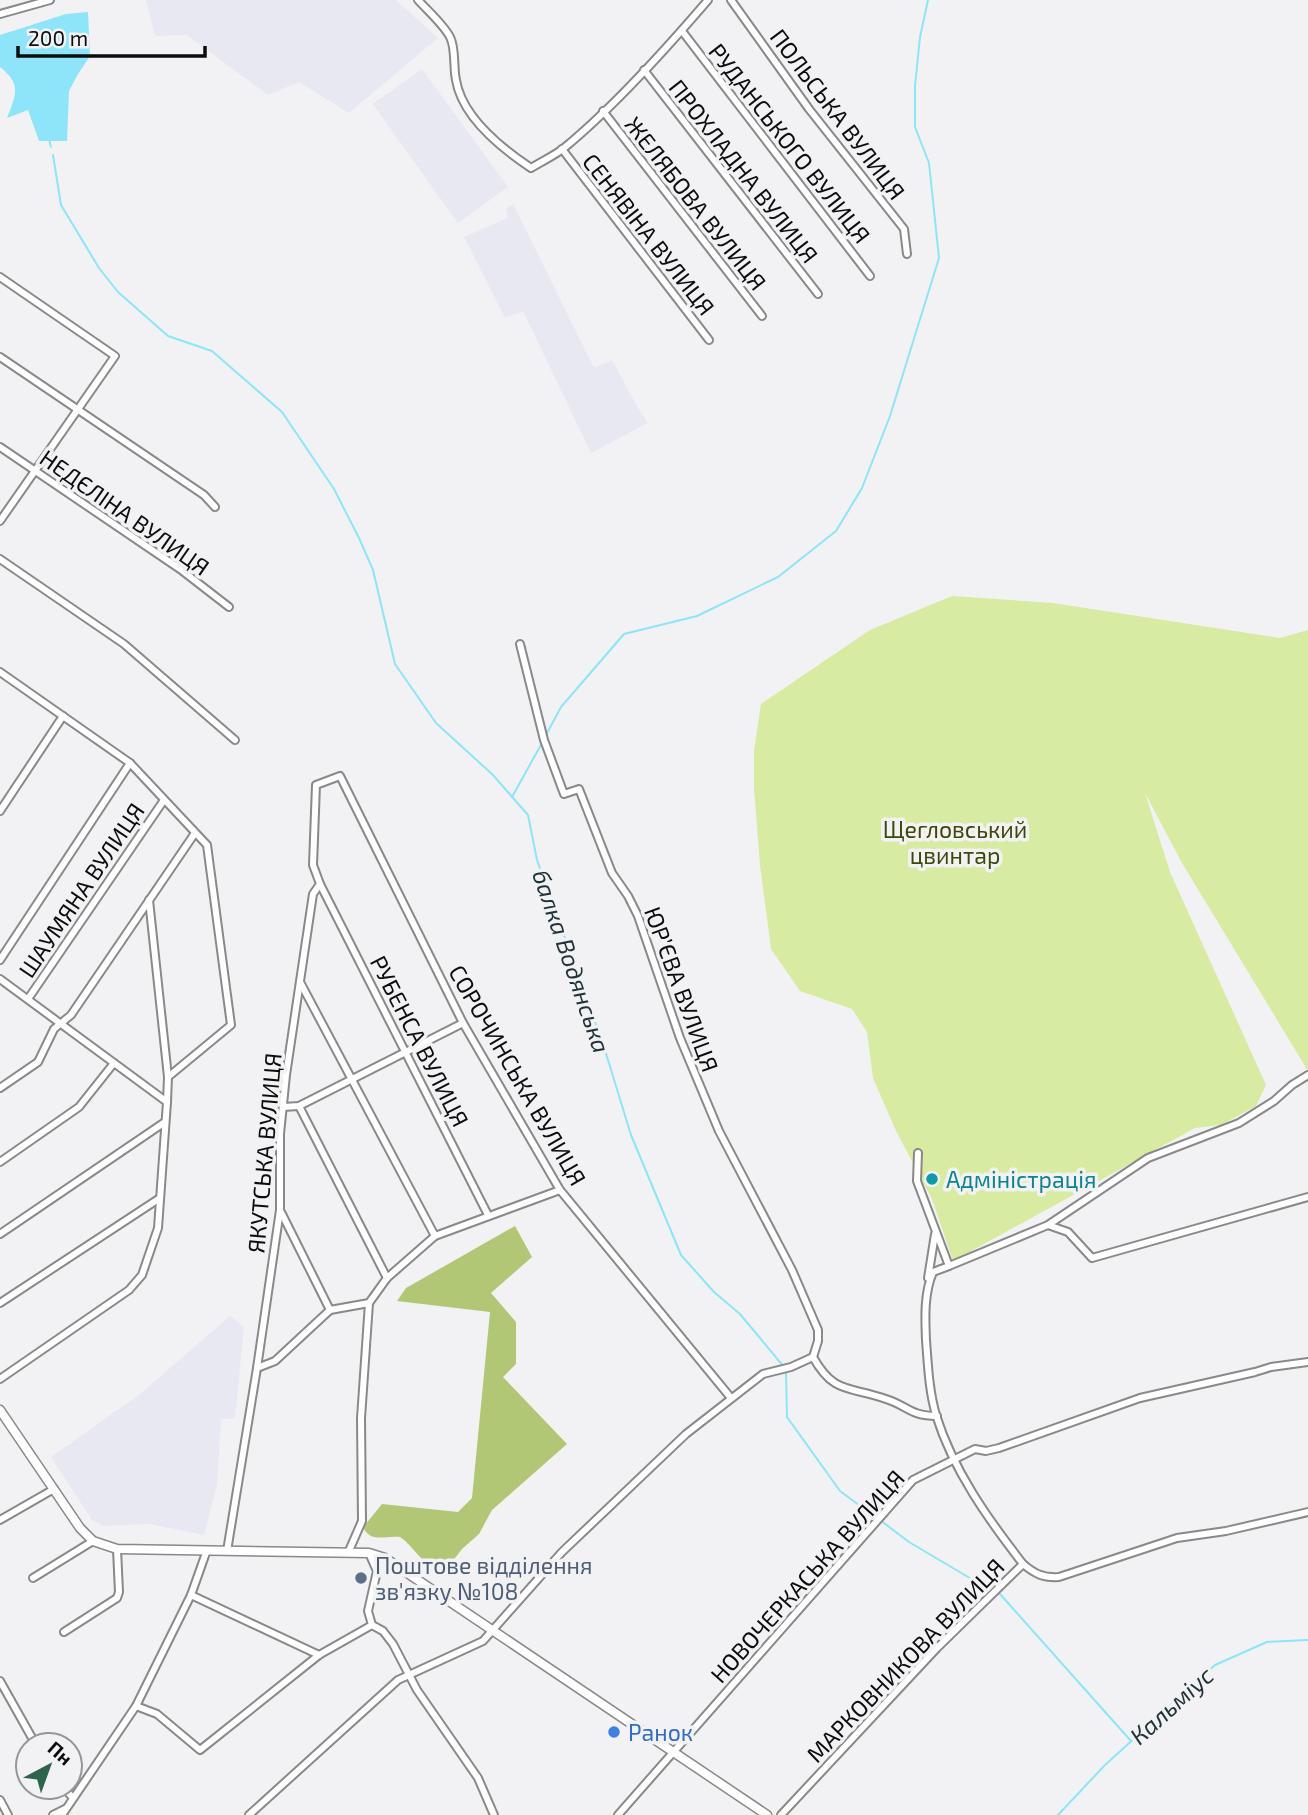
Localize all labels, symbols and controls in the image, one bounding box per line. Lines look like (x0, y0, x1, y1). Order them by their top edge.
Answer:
scale bar (18, 14, 205, 58)
street label: ПОЛЬСЬКА ВУЛИЦЯ (765, 23, 911, 205)
text: 200 m (28, 25, 88, 50)
street label: РУДАНСЬКОГО ВУЛИЦЯ (703, 38, 877, 248)
street label: ПРОХЛАДНА ВУЛИЦЯ (664, 74, 824, 268)
street label: ЖЕЛЯБОВА ВУЛИЦЯ (619, 111, 773, 295)
street label: СЕНЯВІНА ВУЛИЦЯ (577, 148, 721, 320)
street label: НЕДЄЛІНА ВУЛИЦЯ (35, 443, 215, 581)
street label: ШАУМЯНА ВУЛИЦЯ (12, 797, 150, 983)
park label: Щегловський цвинтар (883, 815, 1027, 869)
water label: балка Водянська (527, 865, 617, 1057)
street label: ЮР’ЄВА ВУЛИЦЯ (639, 903, 725, 1075)
street label: РУБЕНСА ВУЛИЦЯ (365, 951, 475, 1131)
street label: СОРОЧИНСЬКА ВУЛИЦЯ (443, 960, 593, 1190)
street label: ЯКУТСЬКА ВУЛИЦЯ (241, 1052, 287, 1254)
place label: Адміністрація (946, 1165, 1097, 1193)
marker: Адміністрація (924, 1171, 940, 1187)
street label: НОВОЧЕРКАСЬКА ВУЛИЦЯ (704, 1464, 910, 1688)
place label: Поштове відділення зв'язку №108 (375, 1551, 592, 1606)
street label: МАРКОВНИКОВА ВУЛИЦЯ (800, 1552, 1010, 1768)
marker: Поштове відділення зв'язку №108 (353, 1570, 369, 1586)
water label: Кальміус (1123, 1660, 1219, 1750)
place label: Ранок (628, 1718, 693, 1746)
marker: Ранок (606, 1724, 622, 1740)
north arrow (14, 1731, 84, 1801)
text: Пн (44, 1736, 77, 1770)

